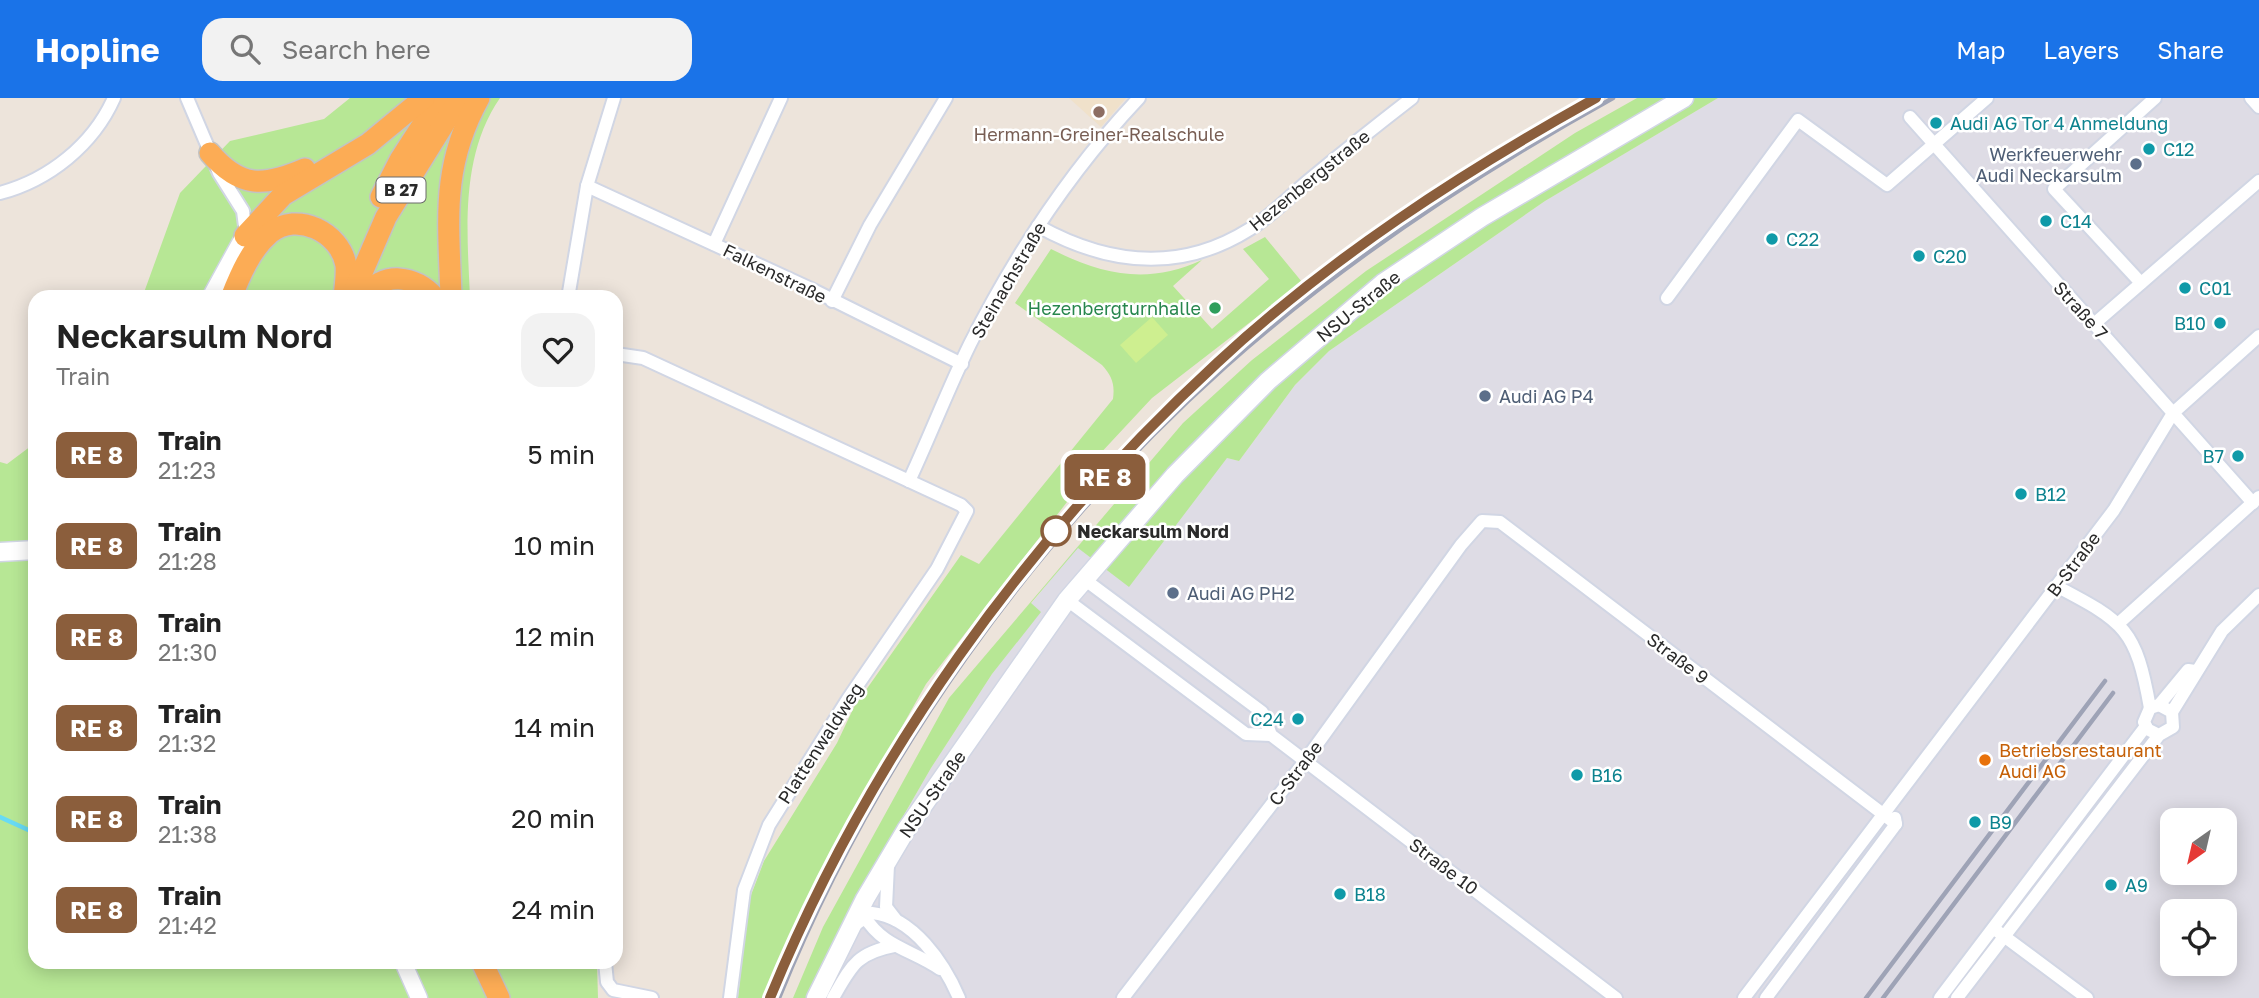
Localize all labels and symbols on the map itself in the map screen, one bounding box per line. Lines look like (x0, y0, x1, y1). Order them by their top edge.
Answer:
marker: Hermann-Greiner-Realschule (1091, 104, 1107, 120)
place label: Audi AG Tor 4 Anmeldung (1950, 112, 2168, 134)
marker: Audi AG Tor 4 Anmeldung (1928, 115, 1944, 131)
place label: Hermann-Greiner-Realschule (973, 123, 1225, 145)
street label: Hezenbergstraße (1244, 125, 1374, 235)
place label: C12 (2163, 138, 2194, 160)
marker: C12 (2141, 141, 2157, 157)
place label: Werkfeuerwehr Audi Neckarsulm (1976, 143, 2122, 186)
marker: Werkfeuerwehr Audi Neckarsulm (2128, 156, 2144, 172)
road number: B 27 (376, 178, 426, 202)
place label: C14 (2060, 210, 2092, 232)
marker: C14 (2038, 213, 2054, 229)
street label: Steinachstraße (966, 218, 1050, 342)
place label: C22 (1786, 228, 1819, 250)
marker: C22 (1764, 231, 1780, 247)
street label: Falkenstraße (720, 239, 830, 307)
place label: C20 (1933, 245, 1967, 267)
marker: C20 (1911, 248, 1927, 264)
street label: NSU-Straße (1312, 266, 1404, 346)
street label: Straße 7 (2049, 277, 2113, 343)
place label: C01 (2199, 277, 2231, 299)
marker: C01 (2177, 280, 2193, 296)
place label: Hezenbergturnhalle (1028, 297, 1201, 319)
marker: Hezenbergturnhalle (1207, 300, 1223, 316)
place label: B10 (2174, 312, 2206, 334)
marker: B10 (2212, 315, 2228, 331)
place label: Audi AG P4 (1499, 385, 1594, 407)
marker: Audi AG P4 (1477, 388, 1493, 404)
place label: B7 (2202, 445, 2224, 467)
marker: B7 (2230, 448, 2246, 464)
line badge: RE 8 (1056, 454, 1154, 500)
place label: B12 (2035, 483, 2066, 505)
marker: B12 (2013, 486, 2029, 502)
marker: Neckarsulm Nord (1041, 516, 1071, 546)
place label: Neckarsulm Nord (1077, 520, 1229, 542)
street label: B-Straße (2042, 527, 2104, 601)
place label: Audi AG PH2 (1187, 582, 1295, 604)
marker: Audi AG PH2 (1165, 585, 1181, 601)
street label: Straße 9 (1643, 628, 1713, 688)
street label: Plattenwaldweg (773, 678, 867, 808)
place label: C24 (1250, 708, 1284, 730)
marker: C24 (1290, 711, 1306, 727)
street label: C-Straße (1264, 736, 1326, 810)
place label: Betriebsrestaurant Audi AG (1999, 739, 2162, 782)
street label: NSU-Straße (894, 746, 970, 842)
marker: Betriebsrestaurant Audi AG (1977, 752, 1993, 768)
place label: B16 (1591, 764, 1623, 786)
marker: B16 (1569, 767, 1585, 783)
north arrow (2160, 808, 2236, 886)
place label: B9 (1989, 811, 2012, 833)
marker: B9 (1967, 814, 1983, 830)
street label: Straße 10 (1405, 833, 1483, 899)
place label: A9 (2125, 874, 2148, 896)
marker: A9 (2103, 877, 2119, 893)
place label: B18 (1354, 883, 1386, 905)
marker: B18 (1332, 886, 1348, 902)

